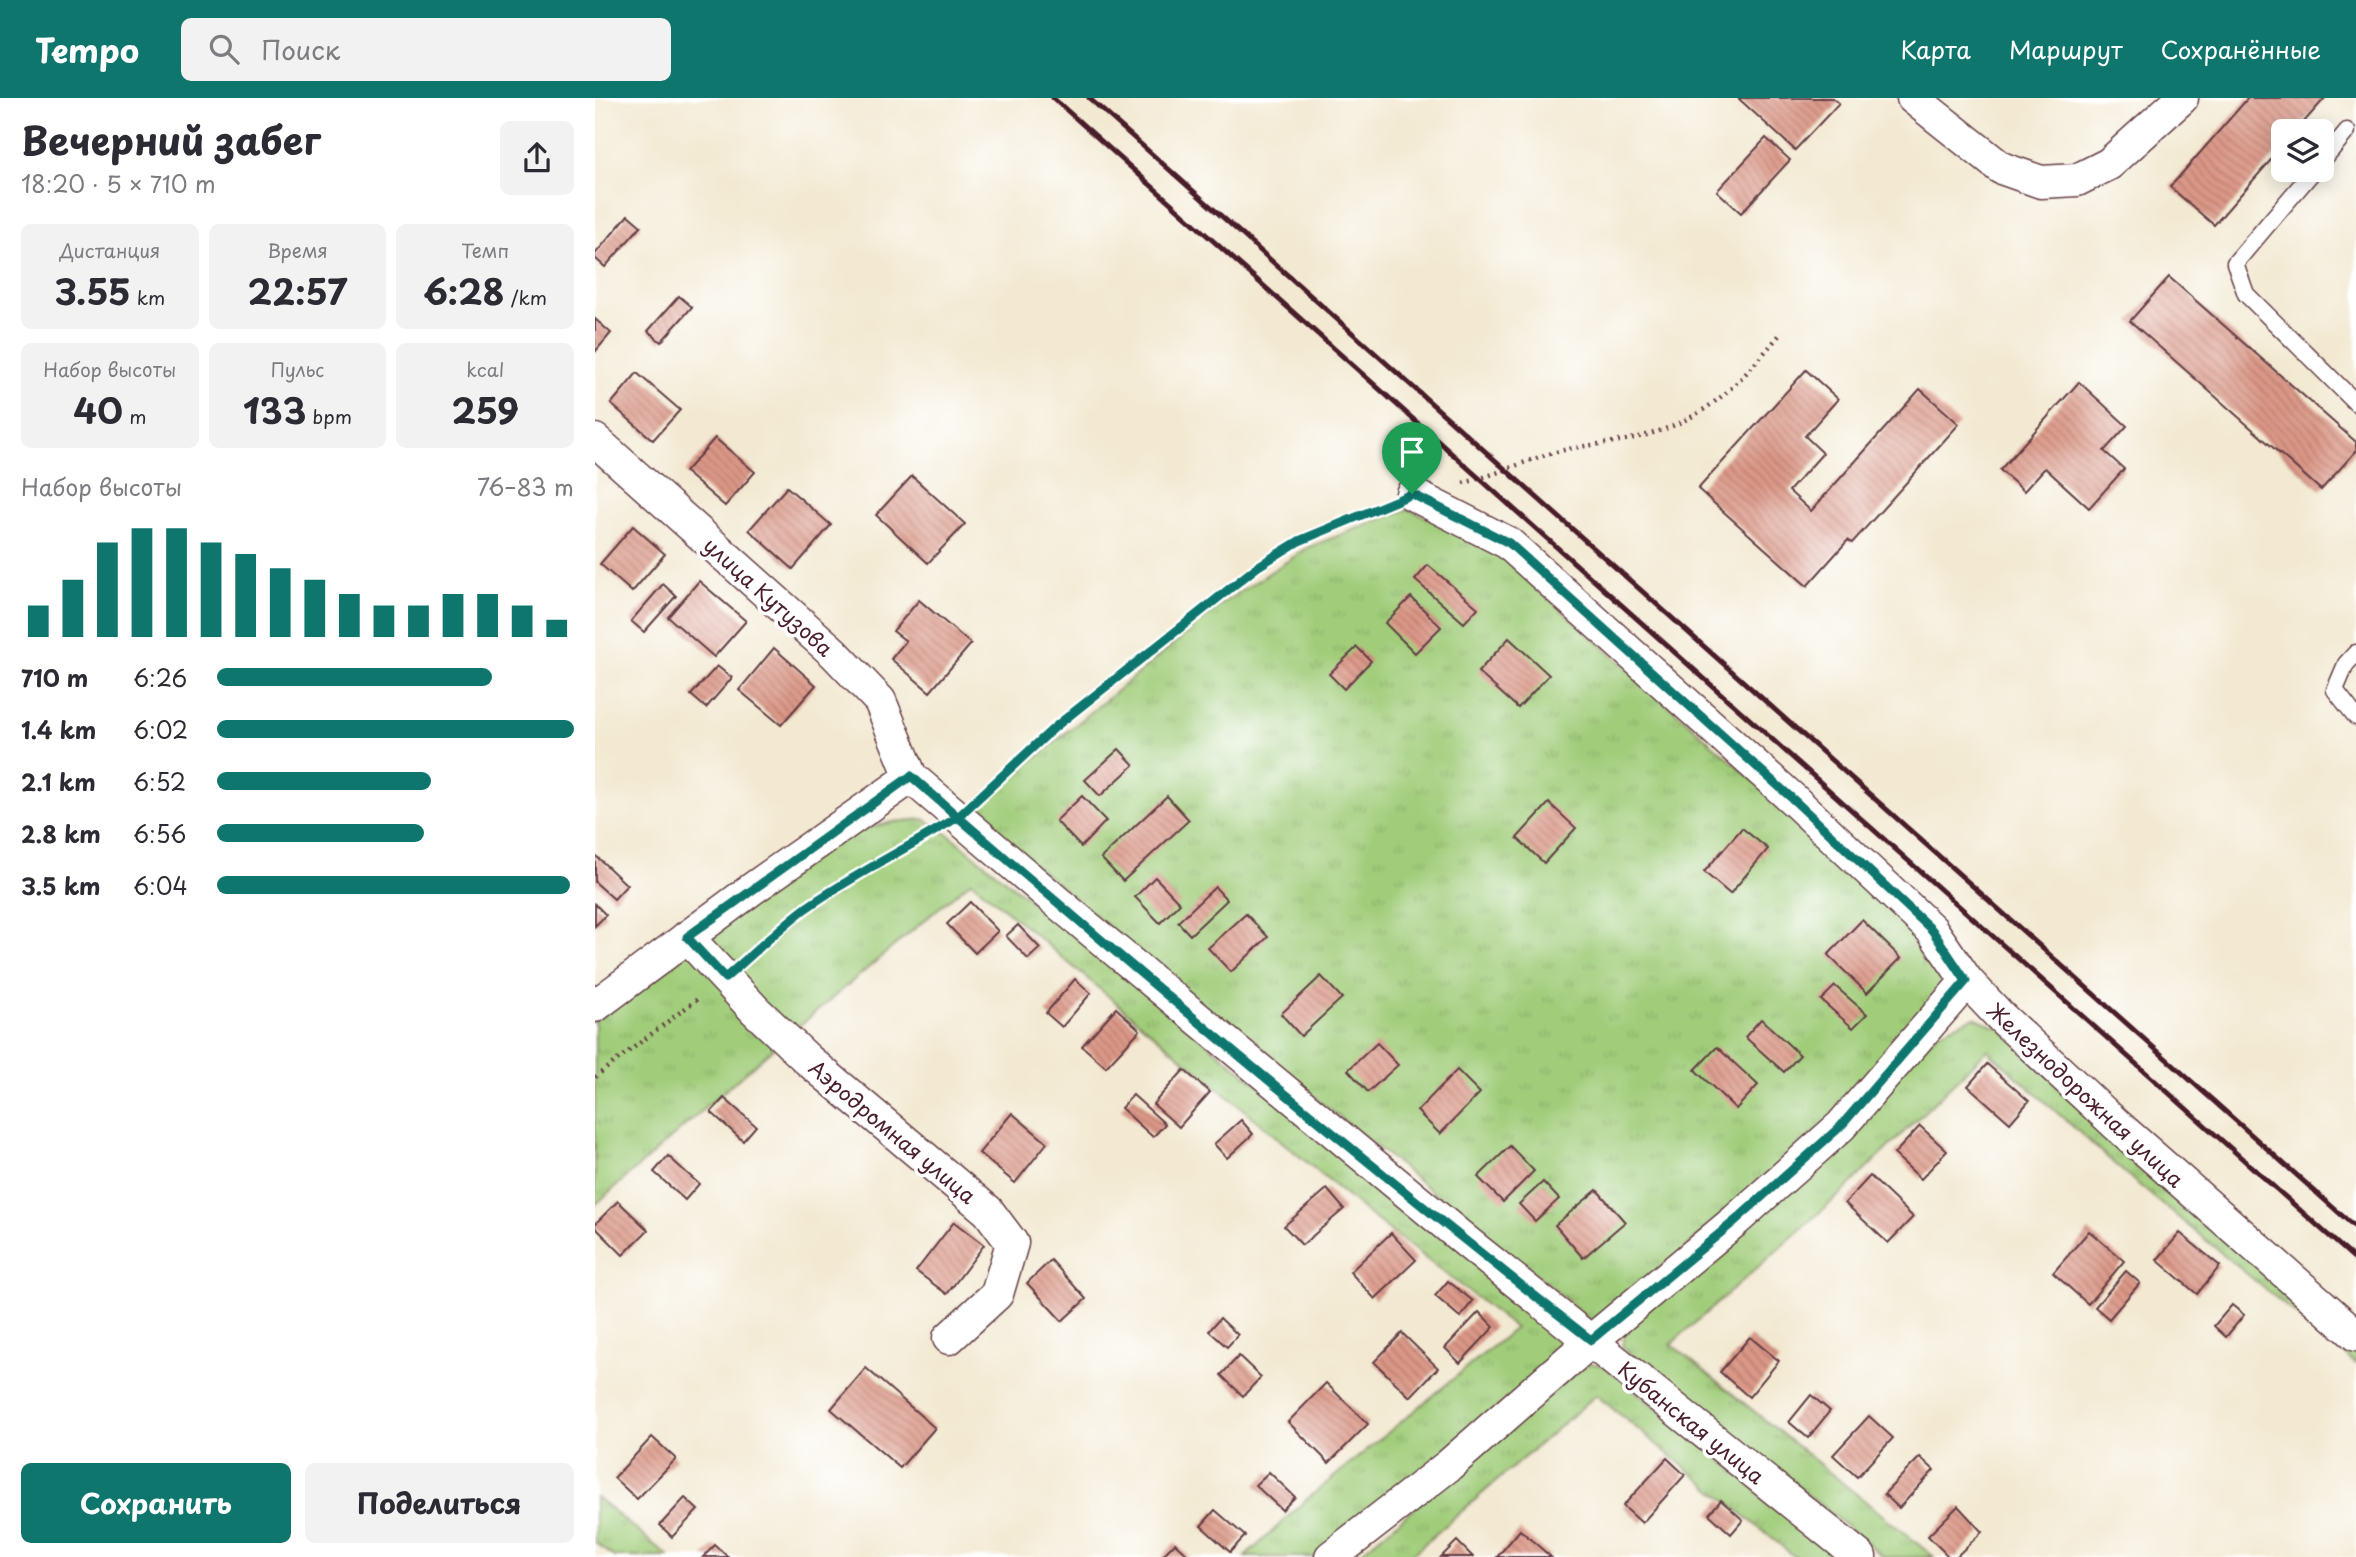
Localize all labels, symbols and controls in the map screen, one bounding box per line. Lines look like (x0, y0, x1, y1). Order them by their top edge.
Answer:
search box (181, 18, 671, 81)
text: Tempo (35, 24, 139, 74)
icon: search (205, 30, 243, 68)
text: Поиск (261, 30, 340, 69)
text: Карта (1900, 31, 1971, 67)
text: Маршрут (2009, 31, 2123, 67)
text: Сохранённые (2161, 31, 2321, 67)
text: Вечерний забег (21, 111, 321, 168)
map controls (2271, 119, 2334, 182)
button: layers (2271, 119, 2334, 182)
button: share (500, 121, 574, 195)
text: 18:20 · 5 × 710 m (21, 166, 216, 201)
text: Дистанция (59, 236, 160, 264)
text: Время (267, 236, 328, 264)
text: Темп (461, 236, 509, 264)
text: 3.55 (54, 264, 131, 317)
text: 22:57 (248, 264, 347, 317)
text: 6:28 (423, 264, 505, 317)
text: km (131, 283, 165, 311)
text: /km (505, 283, 547, 311)
text: Набор высоты (43, 355, 176, 383)
text: Пульс (271, 355, 324, 383)
text: kcal (466, 355, 504, 383)
text: 40 (73, 383, 123, 436)
text: 133 (243, 383, 306, 436)
text: 259 (452, 383, 519, 436)
text: m (123, 402, 146, 430)
text: bpm (306, 402, 352, 430)
pin (1382, 422, 1442, 494)
icon: arrive (1393, 433, 1431, 471)
text: Набор высоты (21, 469, 182, 504)
text: 76–83 m (477, 469, 574, 504)
street label: улица Кутузова (697, 529, 841, 663)
text: 710 m (21, 660, 88, 695)
text: 6:26 (133, 660, 187, 695)
text: 1.4 km (21, 712, 96, 747)
text: 6:02 (133, 712, 188, 747)
text: 2.1 km (21, 764, 96, 799)
text: 6:52 (133, 764, 186, 799)
text: 2.8 km (21, 816, 101, 851)
text: 6:56 (133, 816, 186, 851)
text: 3.5 km (21, 868, 101, 903)
text: 6:04 (133, 868, 188, 903)
street label: Железнодорожная улица (1980, 994, 2192, 1195)
street label: Аэродромная улица (802, 1051, 984, 1211)
street label: Кубанская улица (1612, 1353, 1773, 1492)
button: Сохранить (21, 1463, 291, 1543)
button: Поделиться (305, 1463, 574, 1543)

